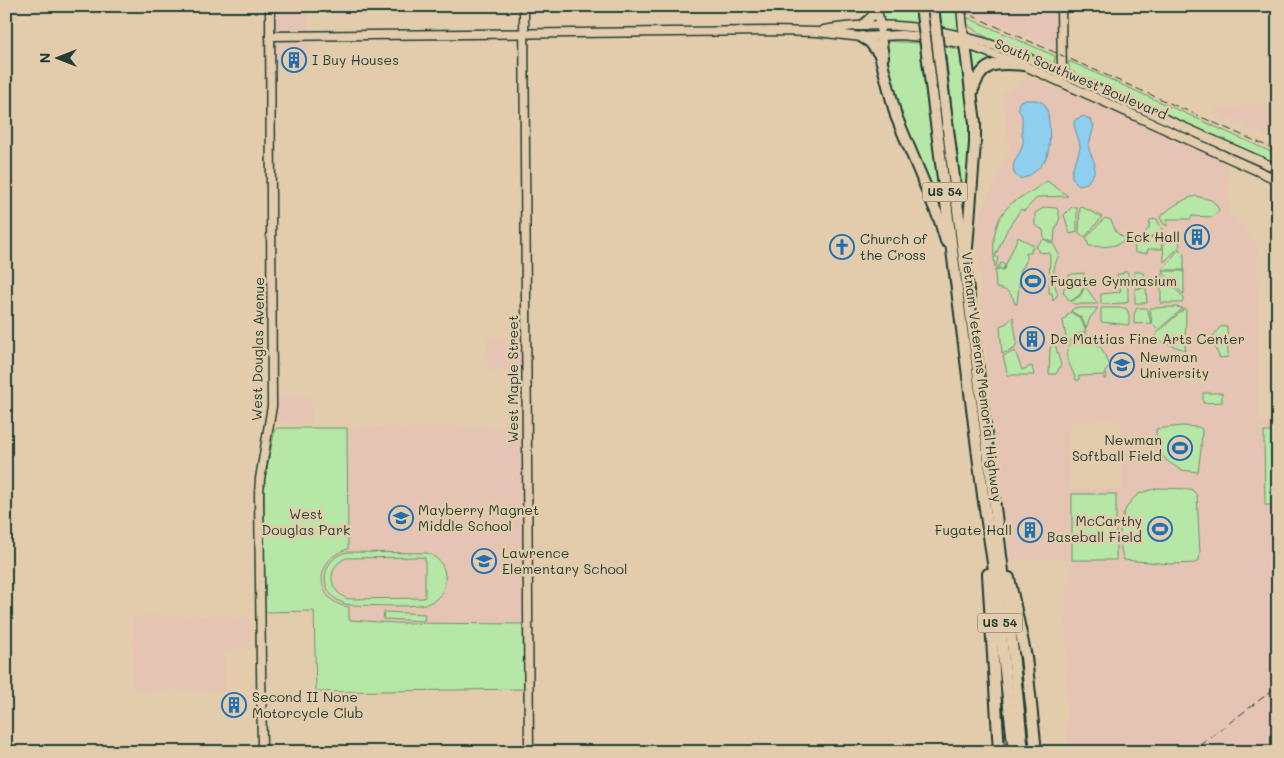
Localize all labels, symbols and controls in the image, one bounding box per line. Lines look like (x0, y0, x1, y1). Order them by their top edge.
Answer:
north arrow (32, 32, 82, 82)
street label: South Southwest Boulevard (992, 33, 1171, 124)
building icon: I Buy Houses (281, 47, 307, 73)
place label: I Buy Houses (312, 50, 399, 69)
text: N (35, 53, 54, 63)
road number: US 54 (922, 182, 968, 202)
building icon: Eck Hall (1184, 224, 1210, 250)
place label: Eck Hall (1126, 227, 1180, 246)
place label: Church of the Cross (860, 229, 927, 264)
church icon: Church of the Cross (829, 234, 855, 260)
street label: Vietnam Veterans Memorial Highway (958, 251, 1007, 503)
sports icon: Fugate Gymnasium (1020, 268, 1046, 294)
place label: Fugate Gymnasium (1050, 271, 1177, 290)
street label: West Douglas Avenue (247, 277, 268, 421)
street label: West Maple Street (503, 315, 522, 443)
building icon: De Mattias Fine Arts Center (1019, 326, 1045, 352)
place label: De Mattias Fine Arts Center (1050, 329, 1245, 348)
place label: Newman University (1140, 347, 1209, 382)
school or university icon: Newman University (1109, 352, 1135, 378)
place label: Newman Softball Field (1072, 430, 1162, 465)
sports icon: Newman Softball Field (1167, 435, 1193, 461)
place label: Mayberry Magnet Middle School (418, 500, 539, 535)
park label: West Douglas Park (262, 504, 350, 539)
school or university icon: Mayberry Magnet Middle School (388, 505, 414, 531)
place label: McCarthy Baseball Field (1047, 511, 1142, 546)
sports icon: McCarthy Baseball Field (1147, 516, 1173, 542)
building icon: Fugate Hall (1017, 517, 1043, 543)
place label: Fugate Hall (935, 520, 1012, 539)
place label: Lawrence Elementary School (502, 543, 628, 578)
school or university icon: Lawrence Elementary School (471, 548, 497, 574)
road number: US 54 (978, 614, 1022, 632)
place label: Second II None Motorcycle Club (252, 687, 364, 722)
building icon: Second II None Motorcycle Club (221, 692, 247, 718)

